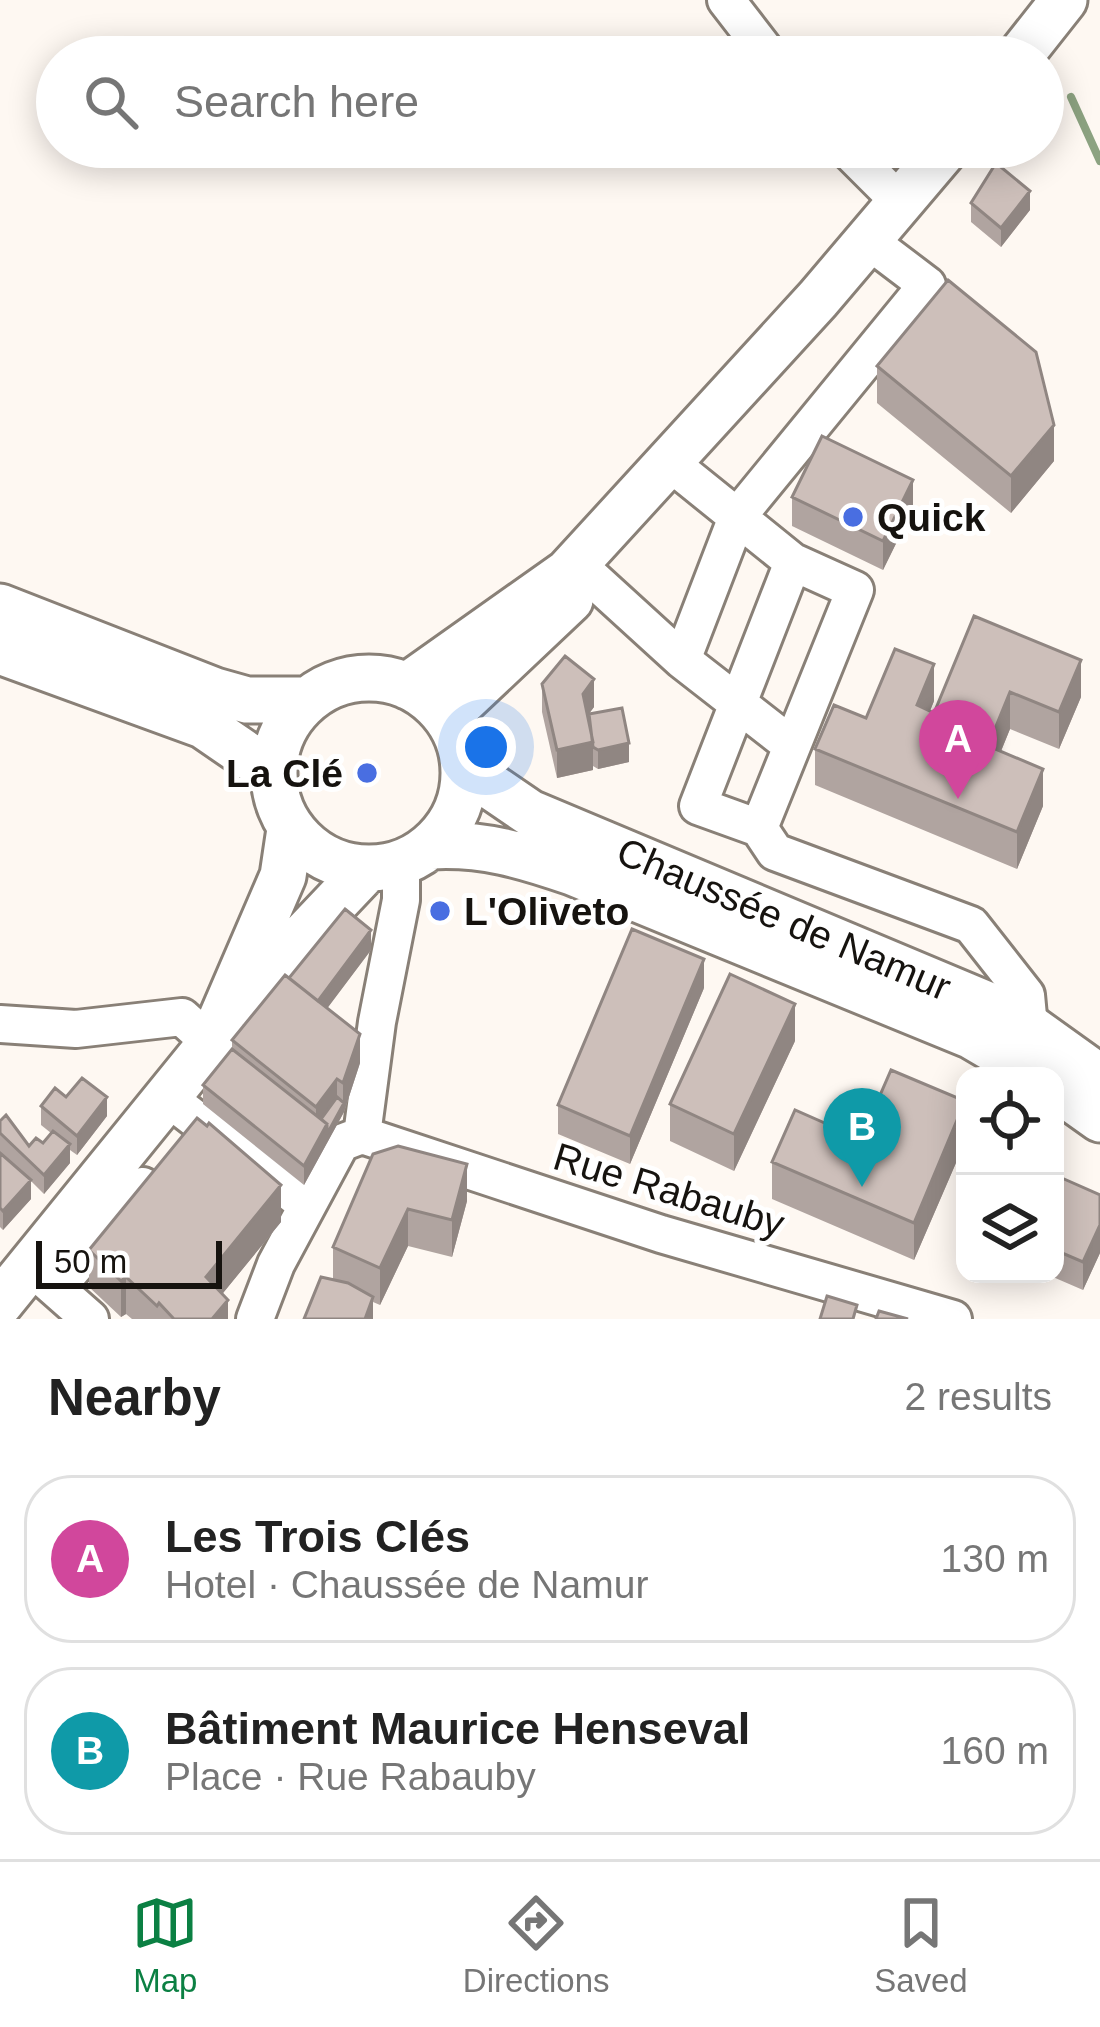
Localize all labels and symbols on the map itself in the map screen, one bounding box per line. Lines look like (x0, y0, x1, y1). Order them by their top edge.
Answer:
place label: Quick (877, 496, 986, 539)
marker: Quick (840, 504, 866, 530)
pin: A (919, 700, 997, 799)
your location (456, 717, 516, 777)
place label: La Clé (226, 752, 343, 795)
marker: La Clé (354, 760, 380, 786)
street label: Chaussée de Namur (611, 829, 957, 1009)
place label: L'Oliveto (464, 890, 629, 933)
marker: L'Oliveto (427, 898, 453, 924)
pin: B (823, 1088, 901, 1187)
street label: Rue Rabauby (549, 1135, 790, 1246)
scale bar (36, 1235, 222, 1288)

